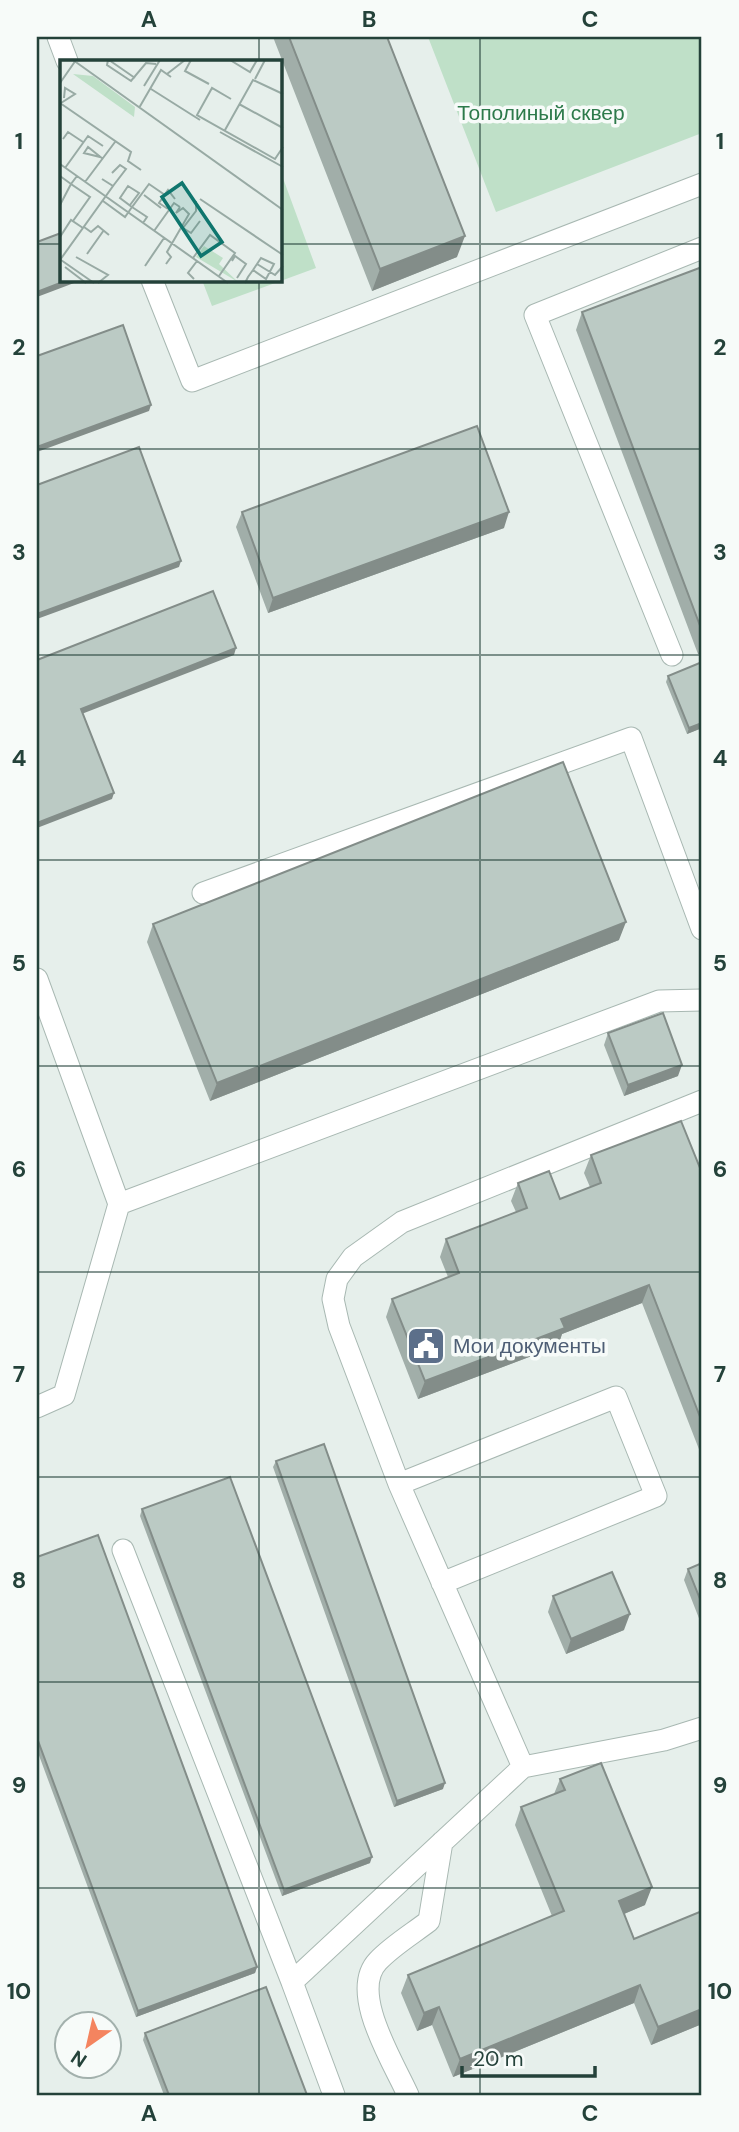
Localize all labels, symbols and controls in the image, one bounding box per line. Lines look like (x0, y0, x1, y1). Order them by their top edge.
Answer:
text: A (141, 4, 157, 34)
text: B (362, 4, 376, 34)
text: C (582, 4, 598, 34)
inset map (60, 60, 282, 282)
park label: Тополиный сквер (457, 99, 625, 127)
text: 1 (15, 126, 23, 156)
text: 1 (716, 126, 724, 156)
text: 2 (12, 332, 26, 362)
text: 2 (713, 332, 727, 362)
text: 3 (12, 537, 26, 567)
text: 3 (713, 537, 727, 567)
text: 4 (12, 743, 27, 773)
text: 4 (713, 743, 728, 773)
text: 5 (12, 948, 26, 978)
text: 5 (713, 948, 727, 978)
text: 6 (12, 1154, 26, 1184)
text: 6 (713, 1154, 727, 1184)
public building icon: Мои документы (405, 1325, 447, 1367)
place label: Мои документы (453, 1332, 606, 1360)
text: 7 (13, 1359, 25, 1389)
text: 7 (714, 1359, 726, 1389)
text: 8 (12, 1565, 26, 1595)
text: 8 (713, 1565, 727, 1595)
text: 9 (12, 1770, 26, 1800)
text: 9 (713, 1770, 727, 1800)
text: 10 (7, 1976, 31, 2006)
text: 10 (708, 1976, 732, 2006)
north arrow (52, 2010, 122, 2080)
scale bar (462, 2034, 596, 2078)
text: N (66, 2044, 92, 2073)
text: 20 m (473, 2045, 524, 2073)
text: A (141, 2098, 157, 2128)
text: B (362, 2098, 376, 2128)
text: C (582, 2098, 598, 2128)

